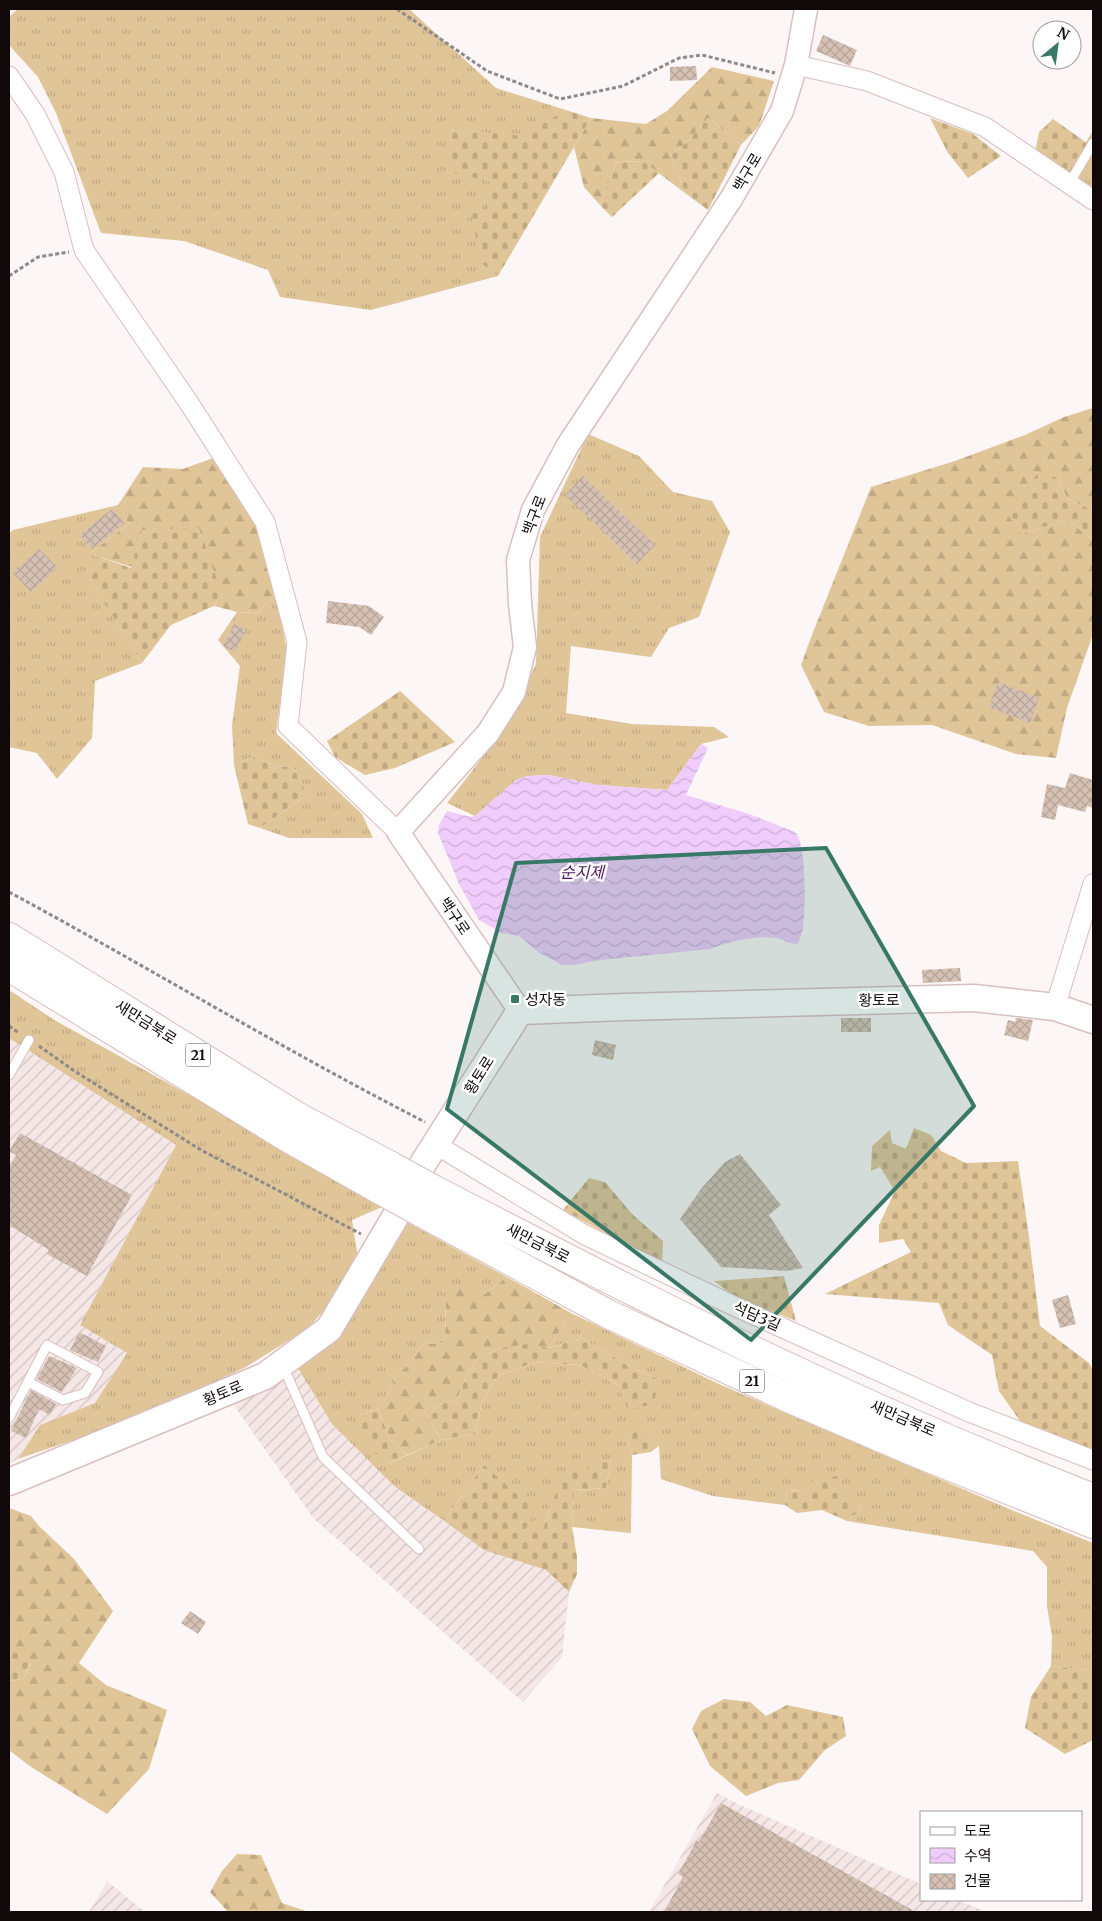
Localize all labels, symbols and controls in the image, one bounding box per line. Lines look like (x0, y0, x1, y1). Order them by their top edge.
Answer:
north arrow (1032, 20, 1082, 70)
text: N (1054, 23, 1073, 44)
street label: 백구로 (728, 149, 766, 195)
street label: 백구로 (518, 492, 550, 538)
water label: 순지제 (560, 862, 606, 882)
street label: 백구로 (436, 894, 474, 938)
place label: 성자동 (525, 990, 566, 1009)
street label: 황토로 (858, 990, 900, 1010)
marker: 성자동 (509, 993, 521, 1005)
street label: 새만금북로 (112, 996, 180, 1048)
road number: 21 (186, 1044, 210, 1066)
street label: 황토로 (460, 1052, 498, 1098)
street label: 새만금북로 (503, 1219, 573, 1267)
street label: 석담3길 (730, 1297, 784, 1335)
road number: 21 (740, 1370, 764, 1392)
street label: 황토로 (200, 1376, 246, 1410)
street label: 새만금북로 (868, 1396, 938, 1440)
legend (920, 1811, 1082, 1901)
text: 도로 (964, 1821, 992, 1840)
text: 수역 (964, 1846, 992, 1865)
text: 건물 (964, 1871, 992, 1890)

